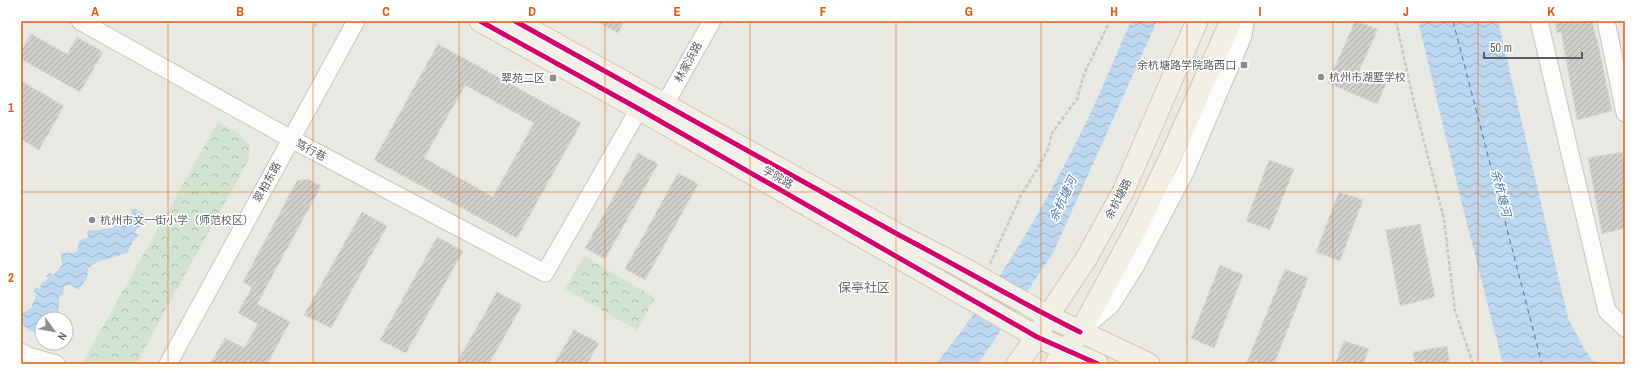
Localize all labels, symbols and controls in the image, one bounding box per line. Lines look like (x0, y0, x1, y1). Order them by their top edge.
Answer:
text: A (91, 3, 99, 20)
text: B (236, 3, 244, 20)
text: C (382, 3, 390, 20)
text: D (528, 3, 536, 20)
text: E (673, 3, 681, 20)
text: F (820, 3, 827, 20)
text: G (965, 3, 973, 20)
text: H (1110, 3, 1118, 20)
text: I (1259, 3, 1262, 20)
text: J (1403, 3, 1409, 20)
text: K (1547, 3, 1555, 20)
scale bar (1484, 34, 1582, 60)
street label: 林家浜路 (671, 39, 705, 85)
text: 50 m (1490, 40, 1512, 56)
place label: 余杭塘路学院路西口 (1137, 58, 1236, 72)
marker: 余杭塘路学院路西口 (1239, 60, 1249, 70)
place label: 杭州市湖墅学校 (1329, 70, 1406, 84)
place label: 翠苑二区 (501, 71, 545, 85)
marker: 杭州市湖墅学校 (1316, 72, 1326, 82)
marker: 翠苑二区 (548, 73, 558, 83)
text: 1 (8, 99, 14, 116)
street label: 笃行巷 (293, 136, 329, 164)
street label: 翠柏东路 (250, 159, 284, 205)
street label: 学院路 (760, 163, 796, 191)
water label: 余杭塘河 (1487, 168, 1515, 220)
water label: 余杭塘河 (1046, 172, 1081, 224)
street label: 余杭塘路 (1102, 176, 1134, 222)
place label: 杭州市文一街小学（师范校区） (100, 213, 254, 227)
marker: 杭州市文一街小学（师范校区） (87, 215, 97, 225)
text: 2 (8, 269, 14, 286)
district label: 保亭社区 (838, 279, 890, 296)
north arrow (34, 311, 74, 351)
text: N (55, 330, 70, 343)

